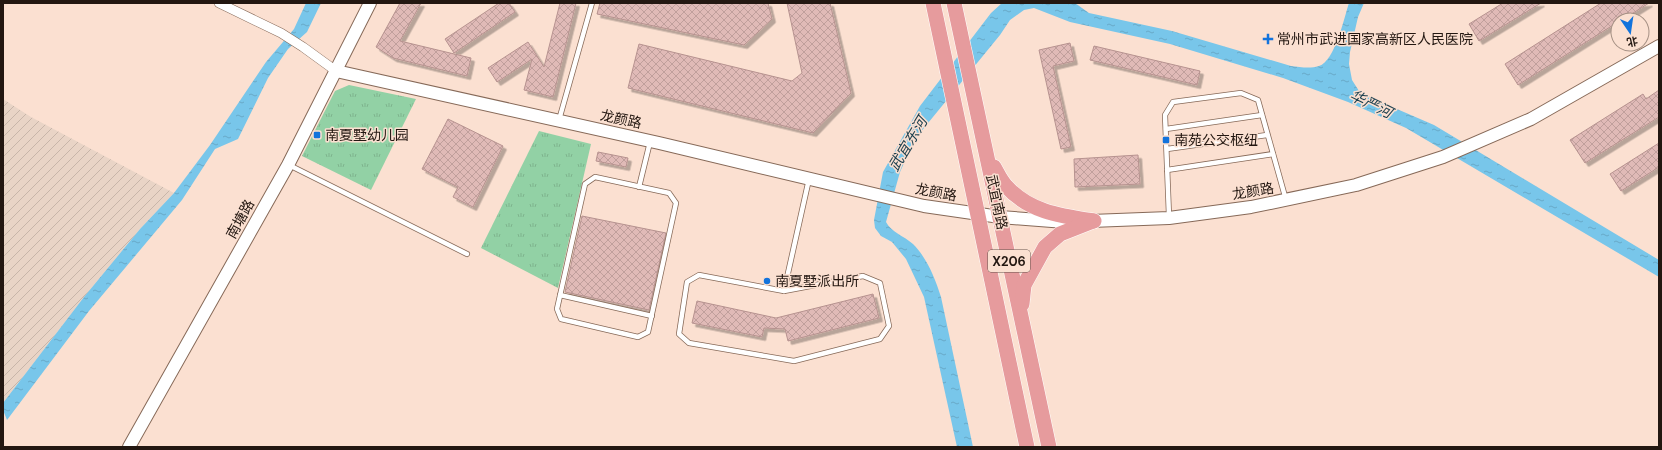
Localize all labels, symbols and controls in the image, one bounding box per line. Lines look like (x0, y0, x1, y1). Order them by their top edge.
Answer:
north arrow (1610, 12, 1650, 52)
place label: 常州市武进国家高新区人民医院 (1277, 30, 1473, 48)
marker: 常州市武进国家高新区人民医院 (1262, 33, 1274, 45)
text: 北 (1625, 34, 1639, 50)
water label: 华严河 (1346, 85, 1398, 124)
street label: 龙颜路 (599, 106, 643, 132)
water label: 武宜东河 (884, 111, 934, 175)
place label: 南夏墅幼儿园 (325, 126, 409, 144)
marker: 南夏墅幼儿园 (312, 130, 322, 140)
place label: 南苑公交枢纽 (1174, 131, 1258, 149)
marker: 南苑公交枢纽 (1161, 135, 1171, 145)
street label: 武宜南路 (982, 173, 1012, 231)
street label: 龙颜路 (914, 179, 958, 205)
street label: 龙颜路 (1231, 179, 1275, 203)
street label: 南塘路 (222, 196, 258, 242)
road number: X206 (988, 250, 1030, 272)
place label: 南夏墅派出所 (775, 272, 859, 290)
marker: 南夏墅派出所 (762, 276, 772, 286)

